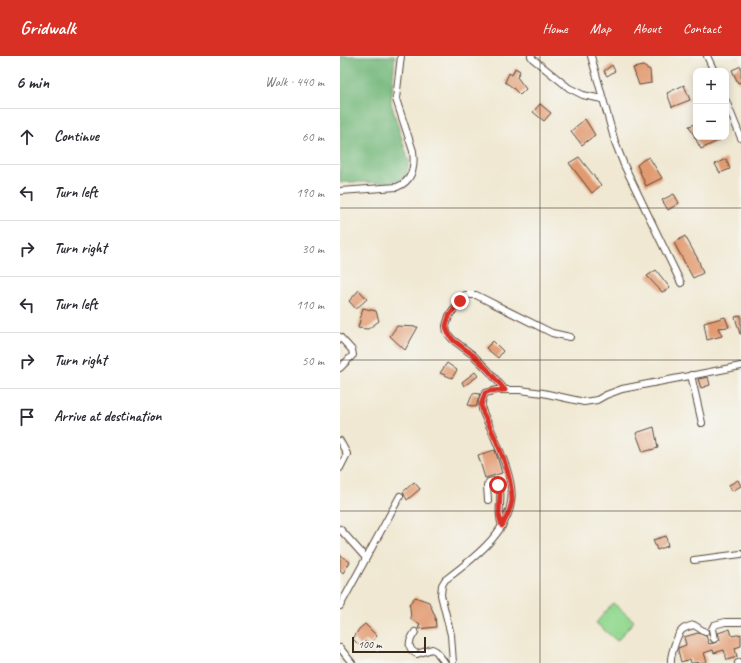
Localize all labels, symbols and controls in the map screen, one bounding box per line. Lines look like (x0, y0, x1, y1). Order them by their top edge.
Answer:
text: Gridwalk (20, 16, 76, 40)
text: Home (542, 20, 568, 37)
text: Map (590, 20, 611, 37)
text: About (633, 20, 661, 37)
text: Contact (683, 20, 721, 37)
map controls (693, 68, 729, 140)
button: + (693, 68, 729, 104)
text: 6 min (16, 72, 49, 93)
text: Walk · 440 m (265, 74, 324, 90)
button: − (693, 104, 729, 140)
icon: ahead (16, 126, 38, 148)
text: Continue (54, 127, 99, 146)
text: 60 m (302, 129, 324, 145)
icon: left (16, 182, 38, 204)
text: Turn left (54, 183, 97, 202)
text: 190 m (296, 185, 324, 201)
icon: right (16, 238, 38, 260)
text: Turn right (54, 239, 107, 258)
text: 30 m (302, 241, 324, 257)
route end (451, 292, 469, 310)
icon: left (16, 294, 38, 316)
text: Turn left (54, 295, 97, 314)
text: 110 m (296, 297, 324, 313)
icon: right (16, 350, 38, 372)
text: Turn right (54, 351, 107, 370)
text: 50 m (302, 353, 324, 369)
icon: arrive (16, 406, 38, 428)
text: Arrive at destination (54, 407, 161, 426)
route start (489, 476, 507, 494)
scale bar (352, 635, 426, 654)
text: 100 m (358, 637, 382, 651)

